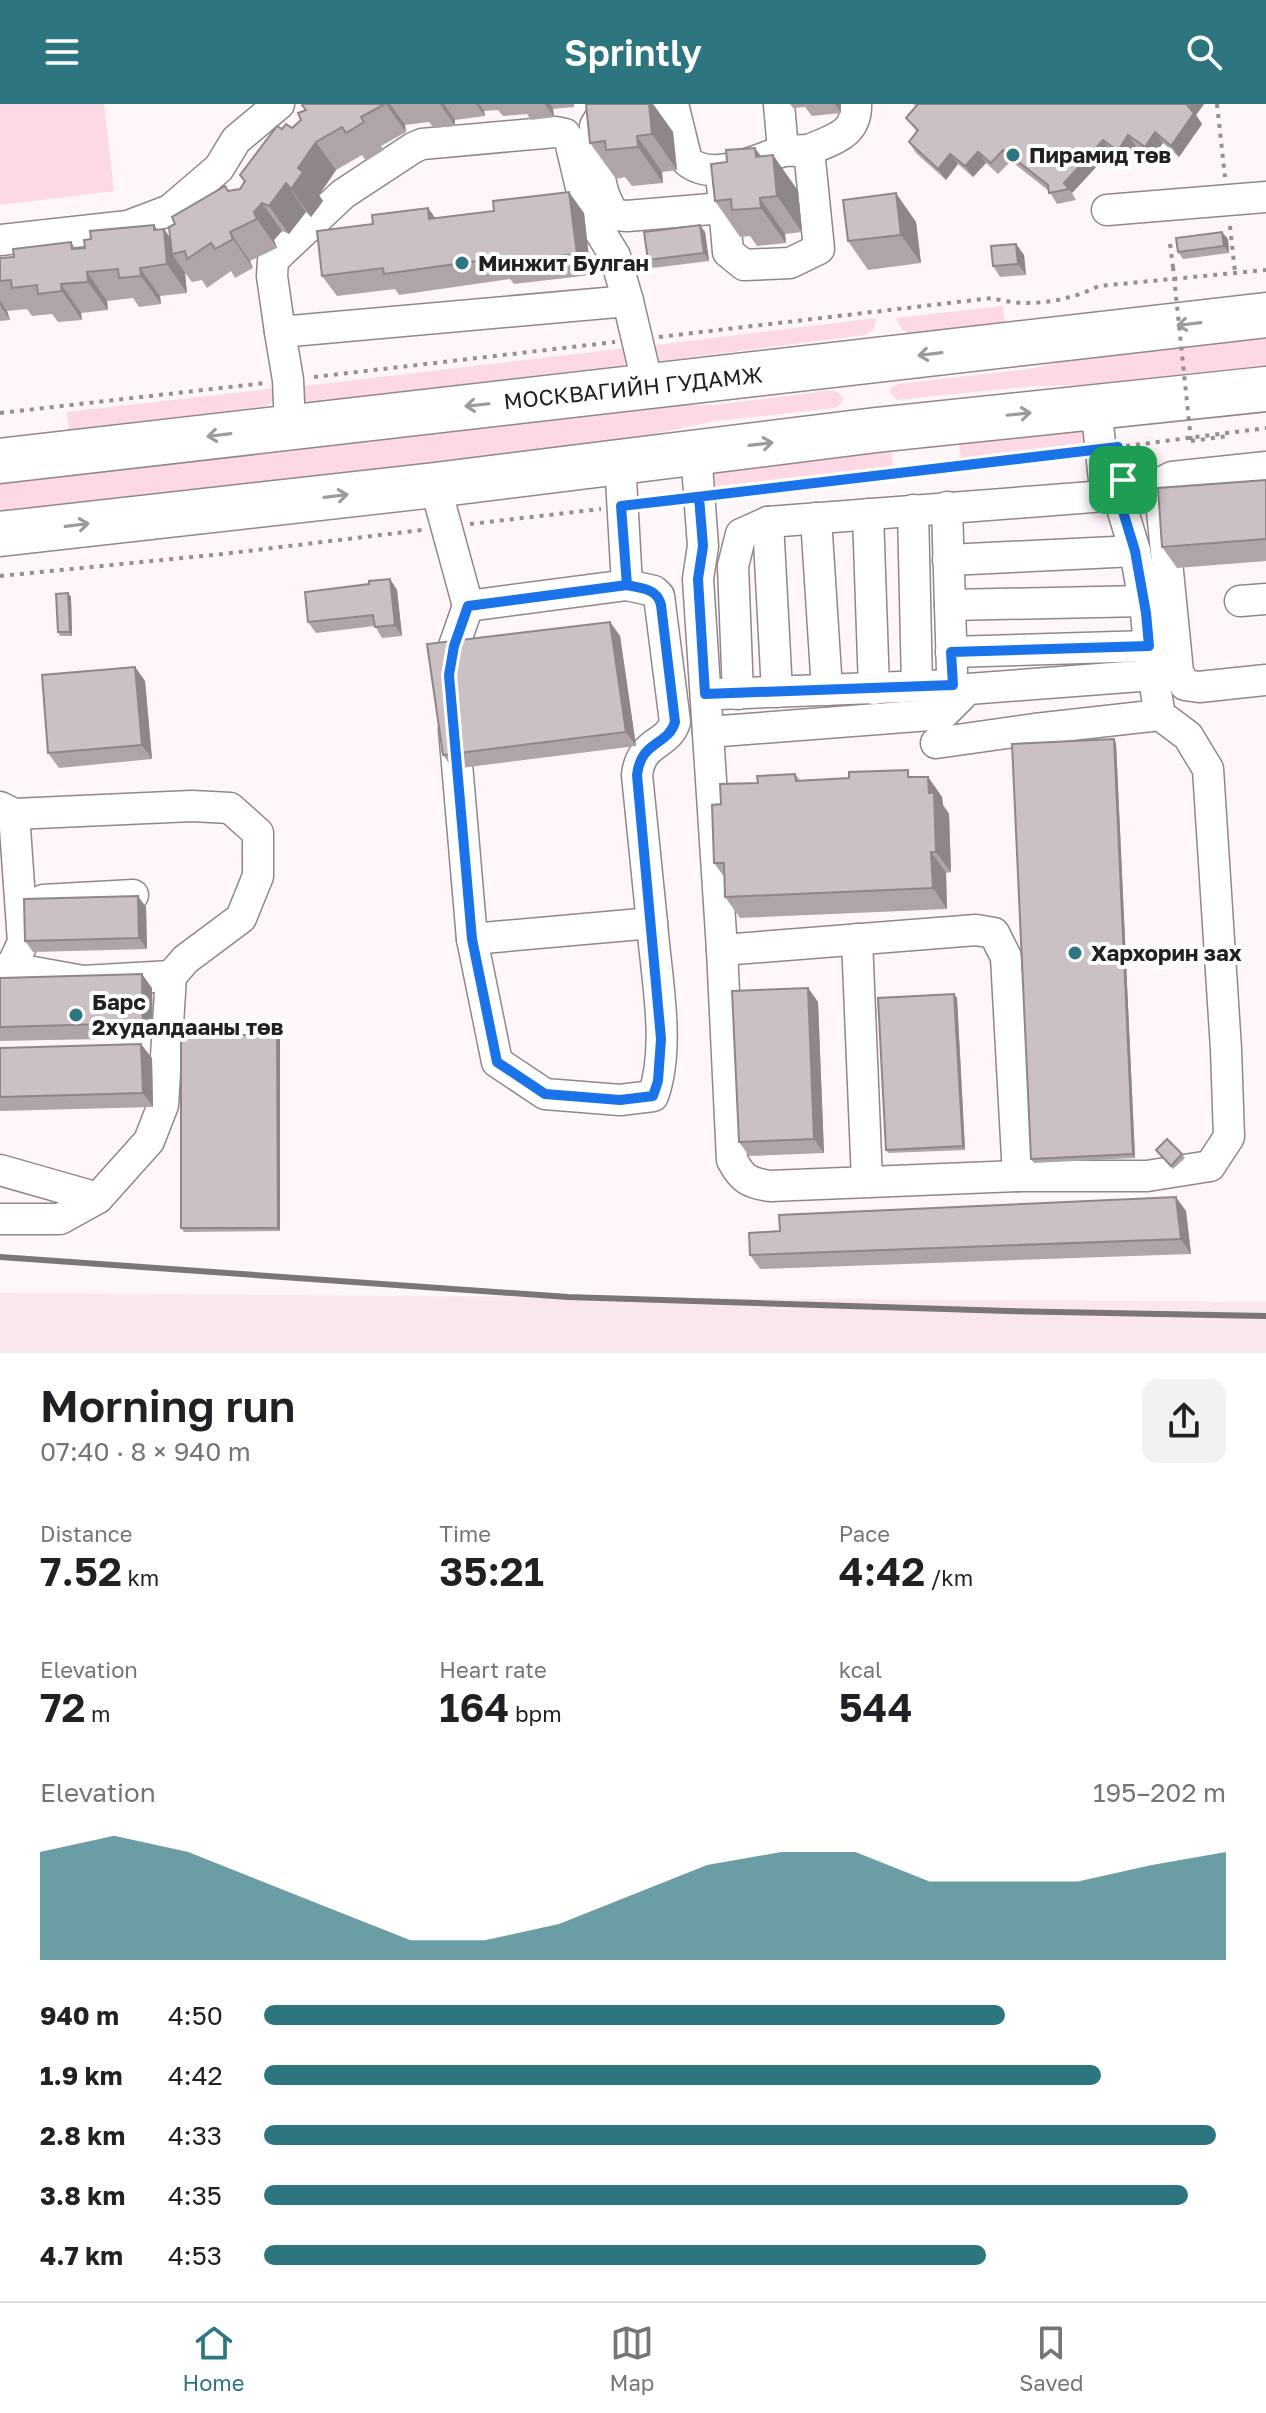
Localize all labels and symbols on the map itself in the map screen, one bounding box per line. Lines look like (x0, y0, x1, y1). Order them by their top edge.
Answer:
place label: Пирамид төв (1029, 141, 1172, 168)
marker: Пирамид төв (1004, 146, 1022, 164)
place label: Минжит Булган (478, 249, 649, 276)
marker: Минжит Булган (453, 254, 471, 272)
one-way arrow (1176, 316, 1202, 331)
one-way arrow (918, 347, 943, 362)
street label: МОСКВАГИЙН ГУДАМЖ (502, 360, 764, 415)
one-way arrow (464, 398, 491, 413)
one-way arrow (1005, 407, 1032, 422)
one-way arrow (207, 428, 232, 443)
one-way arrow (747, 436, 774, 451)
pin (1089, 446, 1157, 514)
one-way arrow (323, 488, 348, 503)
one-way arrow (64, 518, 90, 533)
place label: Хархорин зах (1091, 939, 1242, 966)
marker: Хархорин зах (1066, 944, 1084, 962)
place label: Барс 2худалдааны төв (92, 988, 284, 1040)
marker: Барс 2худалдааны төв (67, 1006, 85, 1024)

